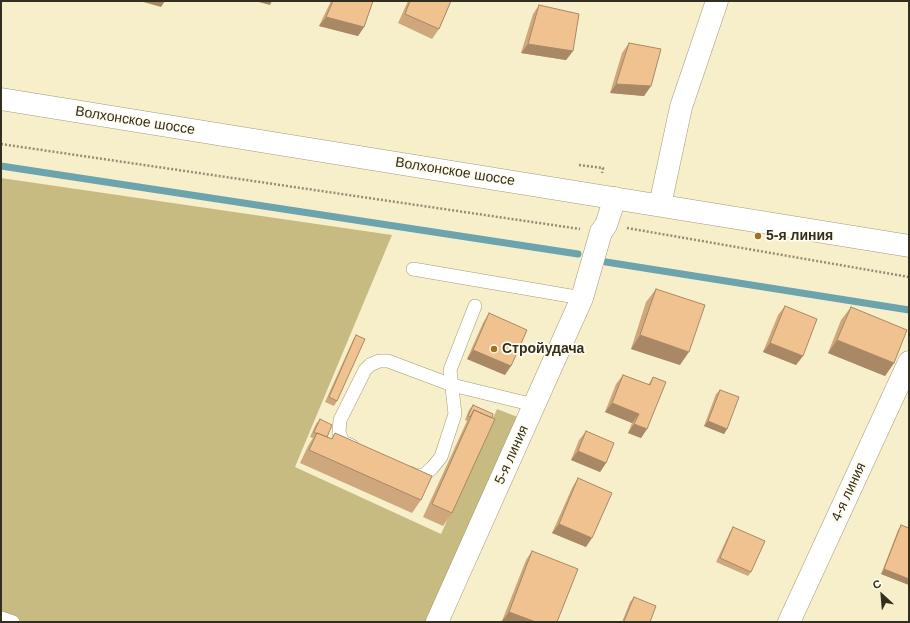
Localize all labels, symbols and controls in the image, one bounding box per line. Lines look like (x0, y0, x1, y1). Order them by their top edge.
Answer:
street label: Волхонское шоссе (74, 103, 196, 139)
street label: Волхонское шоссе (394, 154, 516, 190)
place label: 5-я линия (766, 228, 833, 244)
marker: 5-я линия (753, 231, 763, 241)
place label: Стройудача (502, 341, 584, 357)
marker: Стройудача (489, 344, 499, 354)
street label: 5-я линия (492, 423, 532, 487)
street label: 4-я линия (828, 460, 870, 524)
north arrow (862, 575, 902, 615)
text: С (871, 577, 883, 591)

